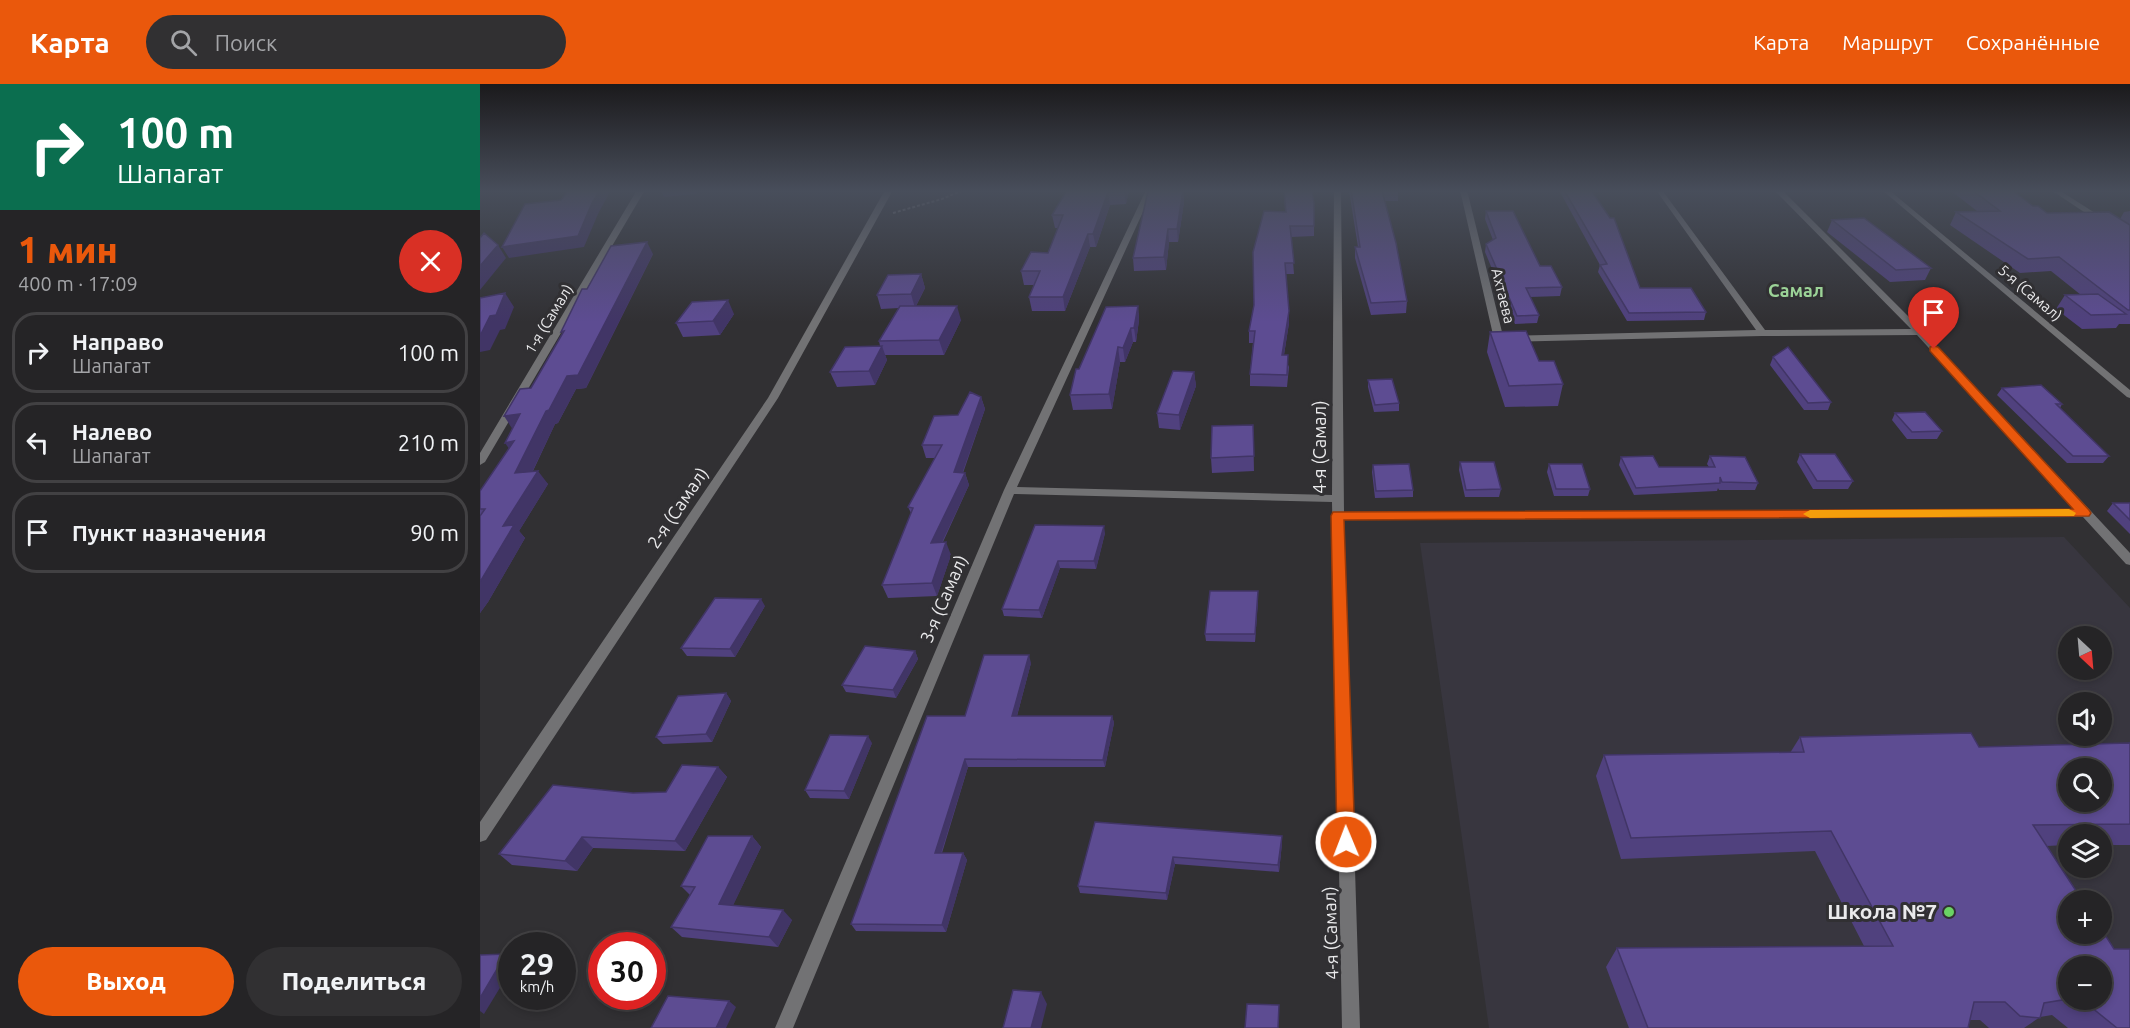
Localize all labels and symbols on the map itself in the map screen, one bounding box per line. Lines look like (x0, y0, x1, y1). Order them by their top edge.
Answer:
street label: 5-я (Самал) (1995, 261, 2066, 324)
street label: Ахтаева (1488, 266, 1519, 325)
district label: Самал (1768, 280, 1824, 300)
street label: 1-я (Самал) (521, 281, 576, 356)
pin (1908, 287, 1959, 349)
street label: 4-я (Самал) (1309, 400, 1330, 494)
street label: 2-я (Самал) (643, 463, 712, 552)
street label: 3-я (Самал) (916, 552, 971, 646)
north arrow (2058, 626, 2112, 680)
position arrow (1314, 810, 1378, 874)
street label: 4-я (Самал) (1318, 886, 1343, 980)
place label: Школа №7 (1827, 899, 1937, 923)
marker: Школа №7 (1942, 905, 1956, 919)
speed limit sign: 30 (588, 932, 666, 1010)

